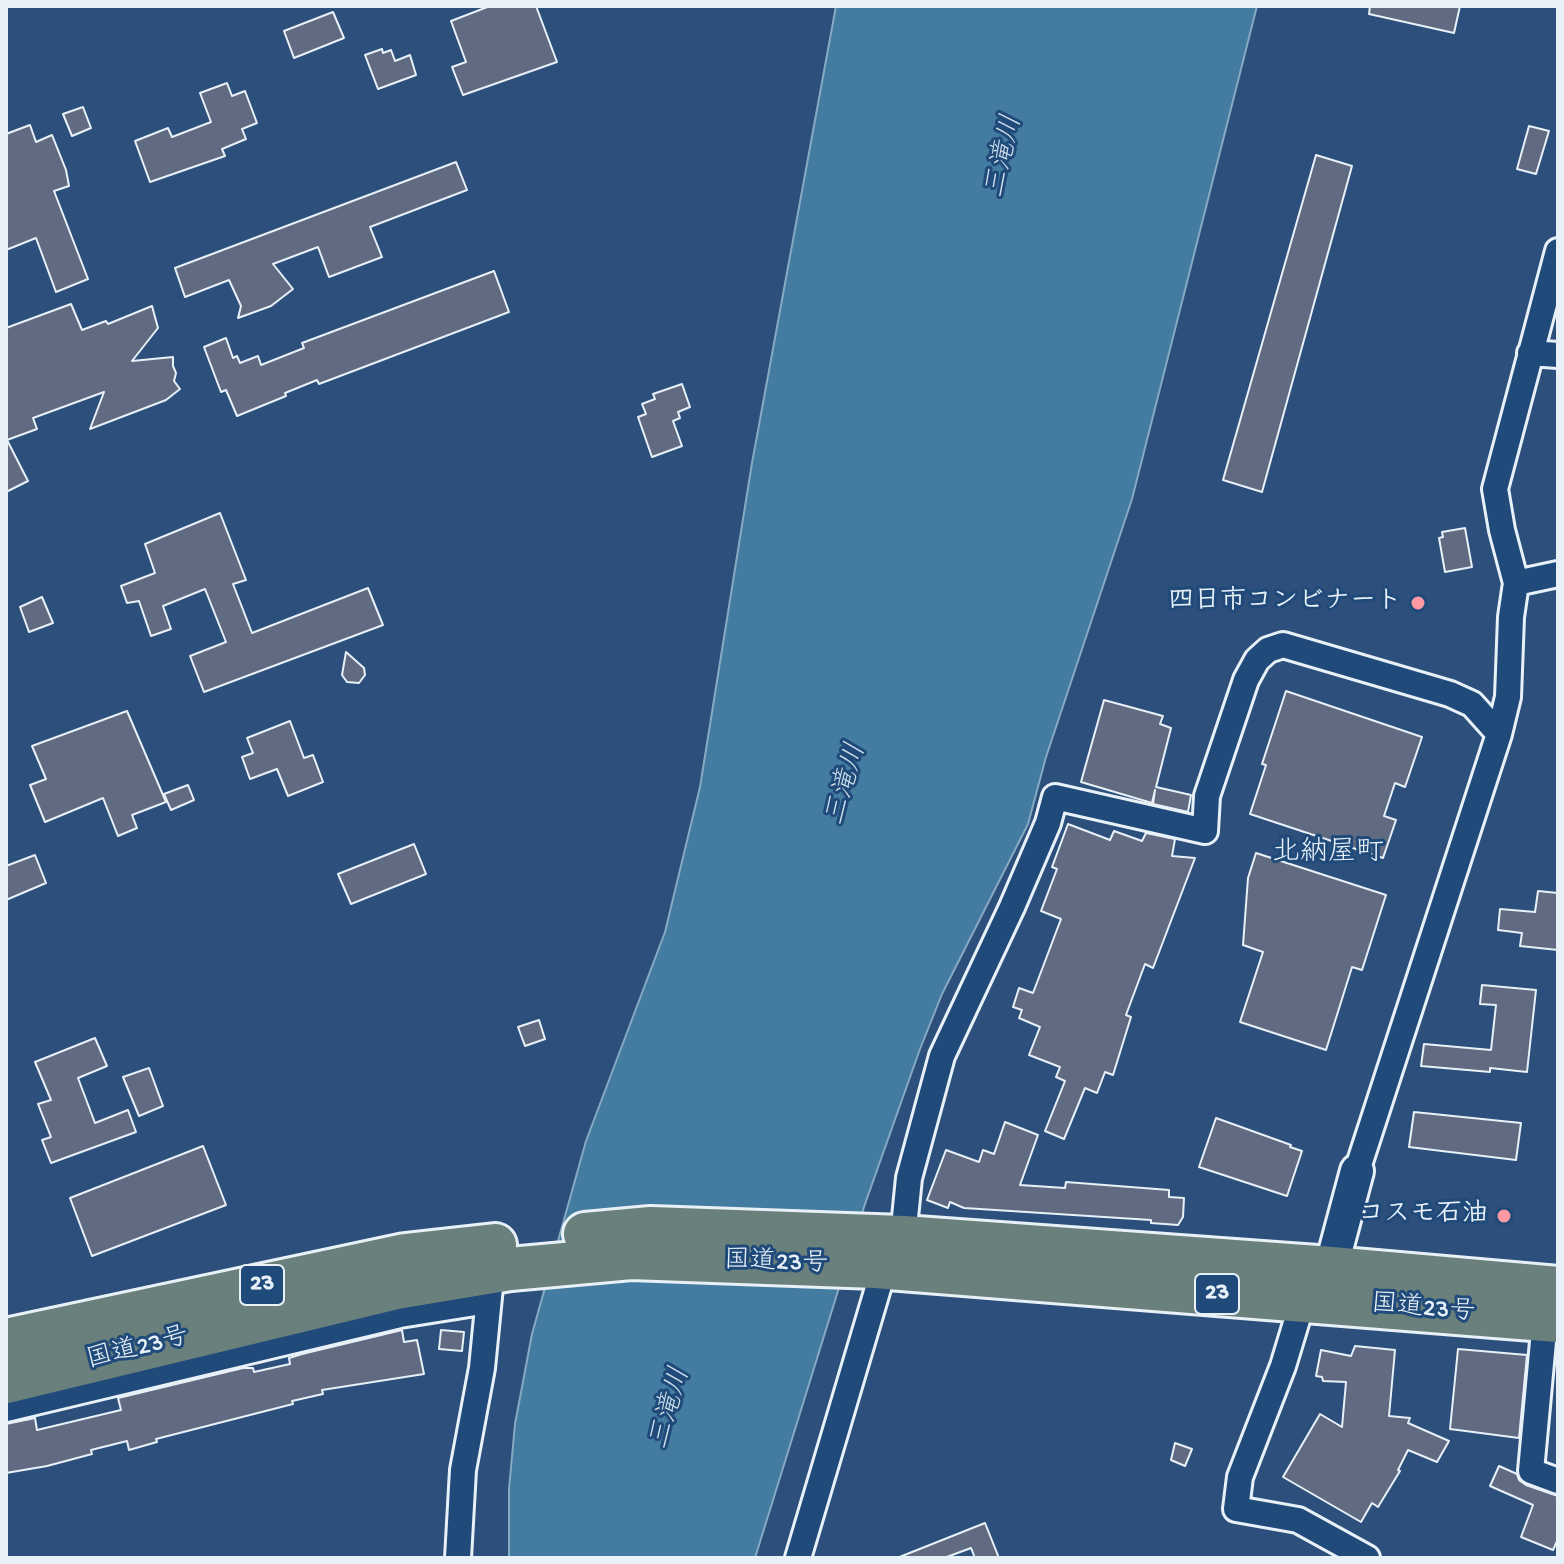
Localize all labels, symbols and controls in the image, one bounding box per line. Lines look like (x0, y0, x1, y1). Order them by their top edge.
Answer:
water label: 三滝川 (980, 112, 1032, 202)
place label: 四日市コンビナート (1168, 587, 1402, 619)
marker: 四日市コンビナート (1409, 594, 1427, 612)
water label: 三滝川 (820, 740, 876, 830)
district label: 北納屋町 (1272, 838, 1384, 872)
place label: コスモ石油 (1358, 1200, 1488, 1232)
marker: コスモ石油 (1495, 1207, 1513, 1225)
street label: 国道23号 (723, 1247, 829, 1281)
road number: 23 (240, 1265, 284, 1305)
road number: 23 (1195, 1274, 1239, 1314)
street label: 国道23号 (1370, 1290, 1476, 1330)
street label: 国道23号 (84, 1322, 192, 1378)
water label: 三滝川 (644, 1364, 700, 1454)

